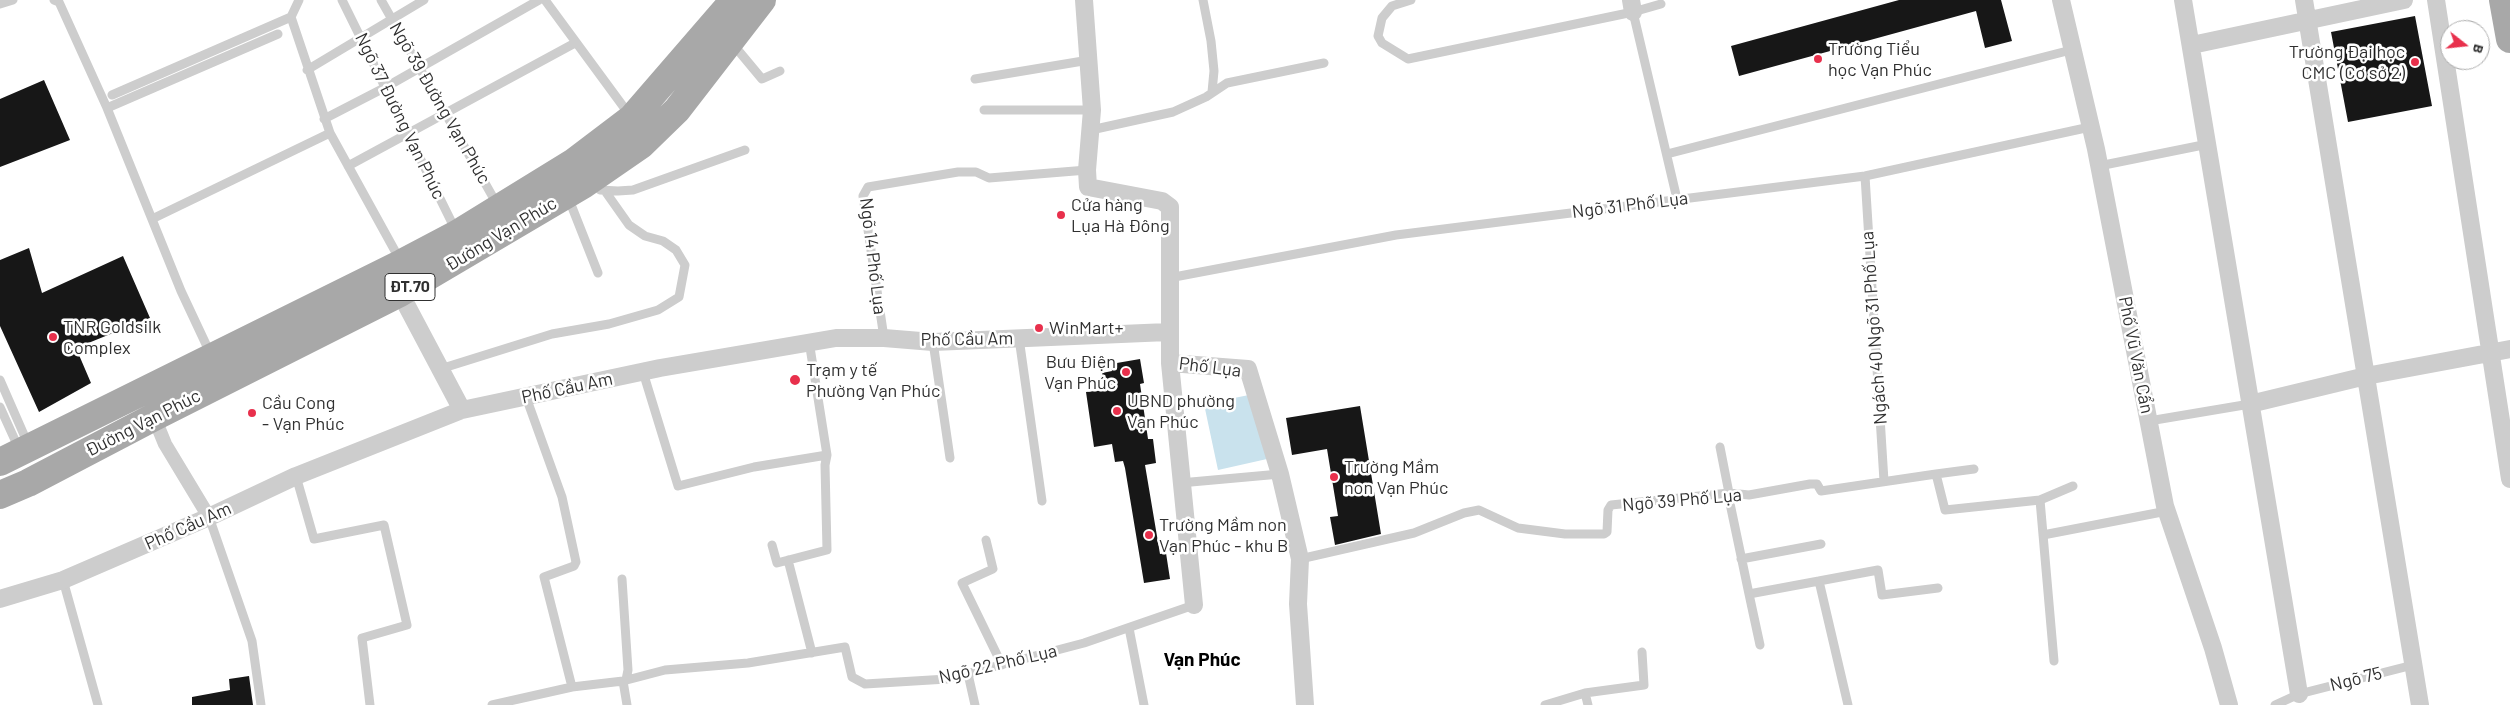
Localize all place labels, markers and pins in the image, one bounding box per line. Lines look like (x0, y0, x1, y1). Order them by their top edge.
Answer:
place label: Trường Tiểu học Vạn Phúc (1828, 38, 1932, 80)
place label: Trường Đại học CMC (Cơ sở 2) (2289, 41, 2405, 84)
marker: Trường Tiểu học Vạn Phúc (1812, 53, 1824, 65)
marker: Trường Đại học CMC (Cơ sở 2) (2409, 56, 2421, 68)
place label: Cửa hàng Lụa Hà Đông (1071, 194, 1170, 236)
marker: Cửa hàng Lụa Hà Đông (1055, 209, 1067, 221)
place label: TNR Goldsilk Complex (63, 316, 161, 358)
place label: WinMart+ (1049, 317, 1124, 339)
marker: WinMart+ (1033, 322, 1045, 334)
marker: TNR Goldsilk Complex (47, 331, 59, 343)
place label: Bưu Điện Vạn Phúc (1044, 351, 1116, 394)
place label: Trạm y tế Phường Vạn Phúc (806, 359, 940, 402)
marker: Bưu Điện Vạn Phúc (1120, 366, 1132, 378)
marker: Trạm y tế Phường Vạn Phúc (788, 373, 802, 387)
place label: UBND phường Vạn Phúc (1127, 390, 1235, 432)
place label: Cầu Cong - Vạn Phúc (262, 392, 344, 434)
marker: UBND phường Vạn Phúc (1111, 405, 1123, 417)
marker: Cầu Cong - Vạn Phúc (246, 407, 258, 419)
place label: Trường Mầm non Vạn Phúc (1344, 456, 1448, 498)
marker: Trường Mầm non Vạn Phúc (1328, 471, 1340, 483)
place label: Trường Mầm non Vạn Phúc - khu B (1159, 514, 1288, 556)
marker: Trường Mầm non Vạn Phúc - khu B (1143, 529, 1155, 541)

